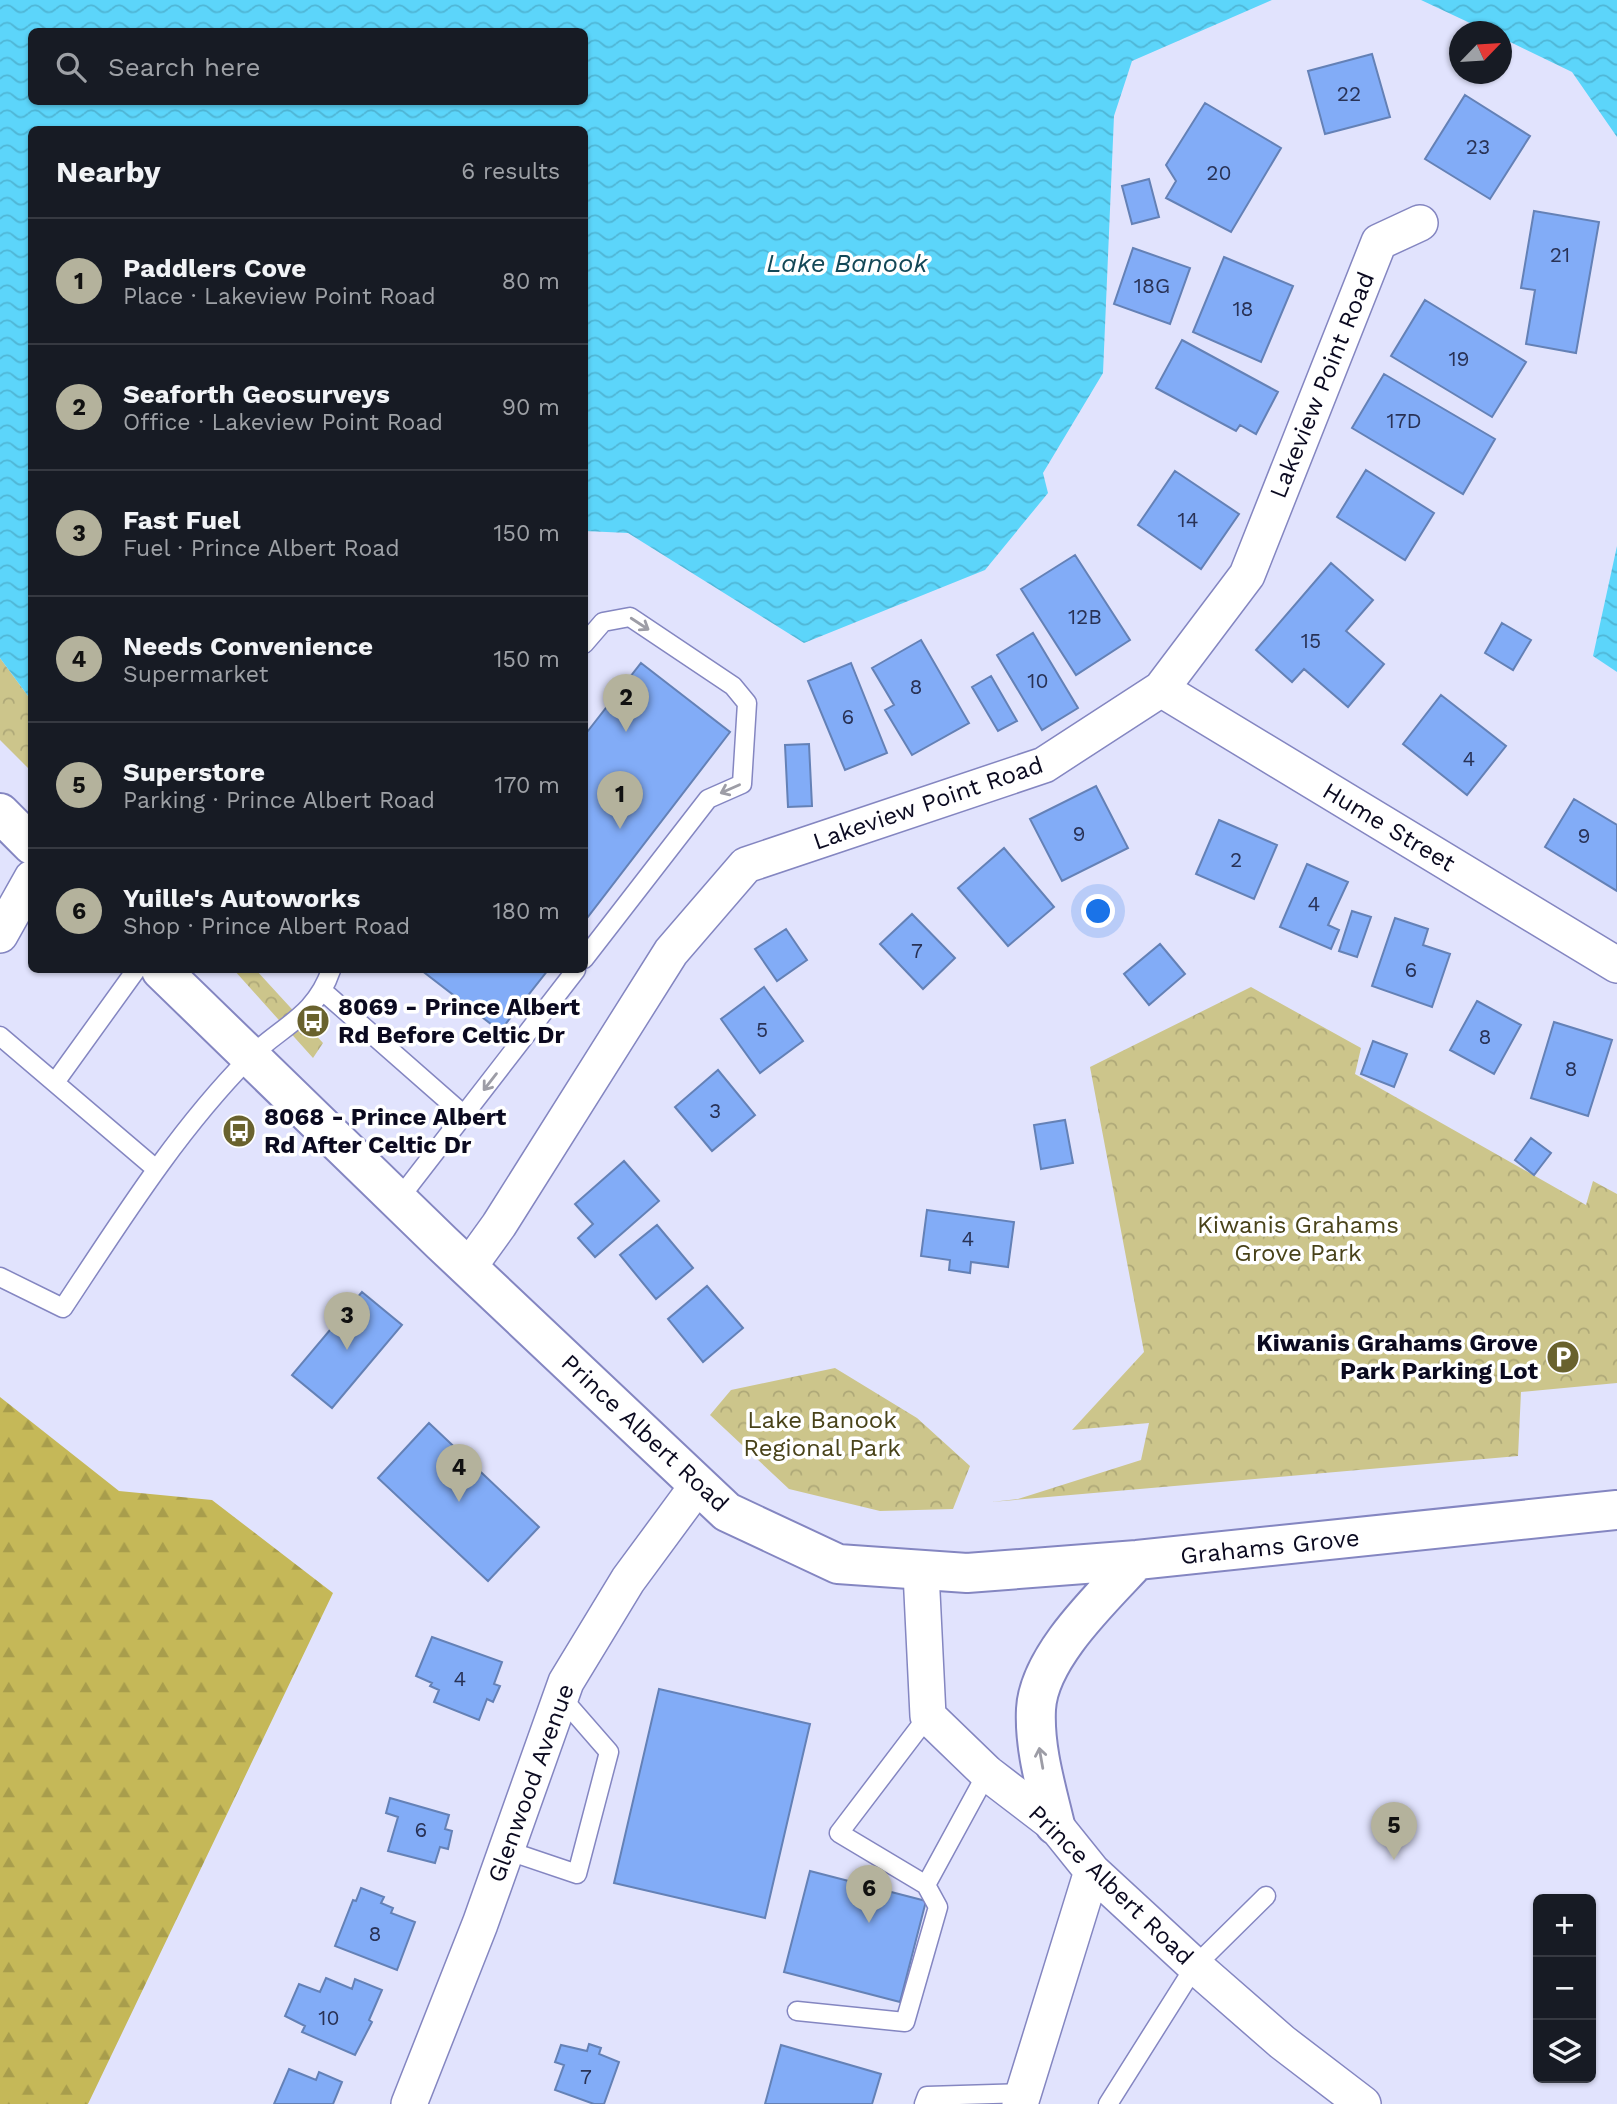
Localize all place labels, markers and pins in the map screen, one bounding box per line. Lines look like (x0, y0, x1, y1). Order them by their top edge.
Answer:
pin: 2 (603, 674, 649, 732)
pin: 1 (597, 771, 643, 829)
place label: 8069 - Prince Albert Rd Before Celtic Dr (338, 993, 581, 1049)
bus stop icon: 8069 - Prince Albert Rd Before Celtic Dr (294, 1002, 332, 1040)
place label: 8068 - Prince Albert Rd After Celtic Dr (264, 1103, 507, 1159)
bus stop icon: 8068 - Prince Albert Rd After Celtic Dr (220, 1112, 258, 1150)
pin: 3 (324, 1292, 370, 1350)
place label: Kiwanis Grahams Grove Park Parking Lot (1256, 1329, 1538, 1385)
parking icon: Kiwanis Grahams Grove Park Parking Lot (1544, 1338, 1582, 1376)
pin: 4 (436, 1444, 482, 1502)
pin: 5 (1371, 1802, 1417, 1860)
pin: 6 (846, 1865, 892, 1923)

